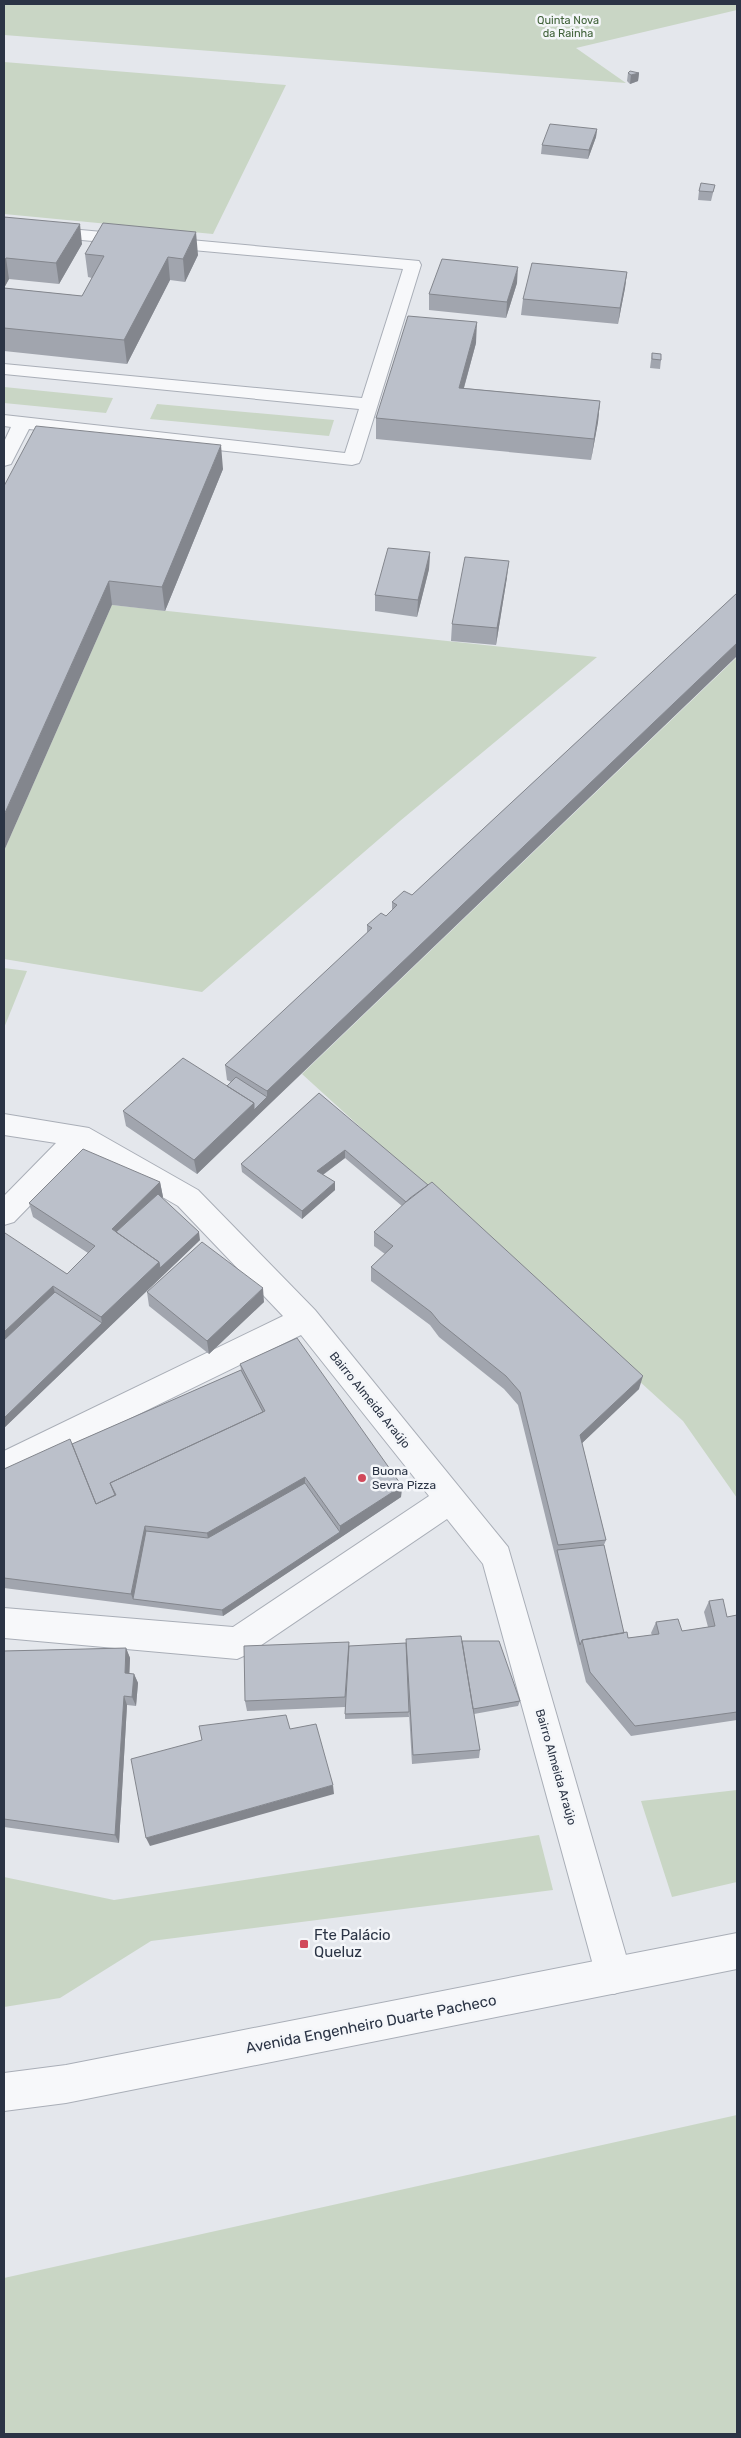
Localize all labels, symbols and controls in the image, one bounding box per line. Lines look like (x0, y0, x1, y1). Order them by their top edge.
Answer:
park label: Quinta Nova da Rainha (537, 14, 599, 40)
street label: Bairro Almeida Araújo (327, 1349, 413, 1451)
place label: Buona Sevra Pizza (372, 1464, 436, 1492)
marker: Buona Sevra Pizza (356, 1472, 368, 1484)
street label: Bairro Almeida Araújo (533, 1707, 579, 1827)
place label: Fte Palácio Queluz (314, 1926, 391, 1961)
marker: Fte Palácio Queluz (298, 1938, 310, 1950)
street label: Avenida Engenheiro Duarte Pacheco (244, 1991, 498, 2057)

